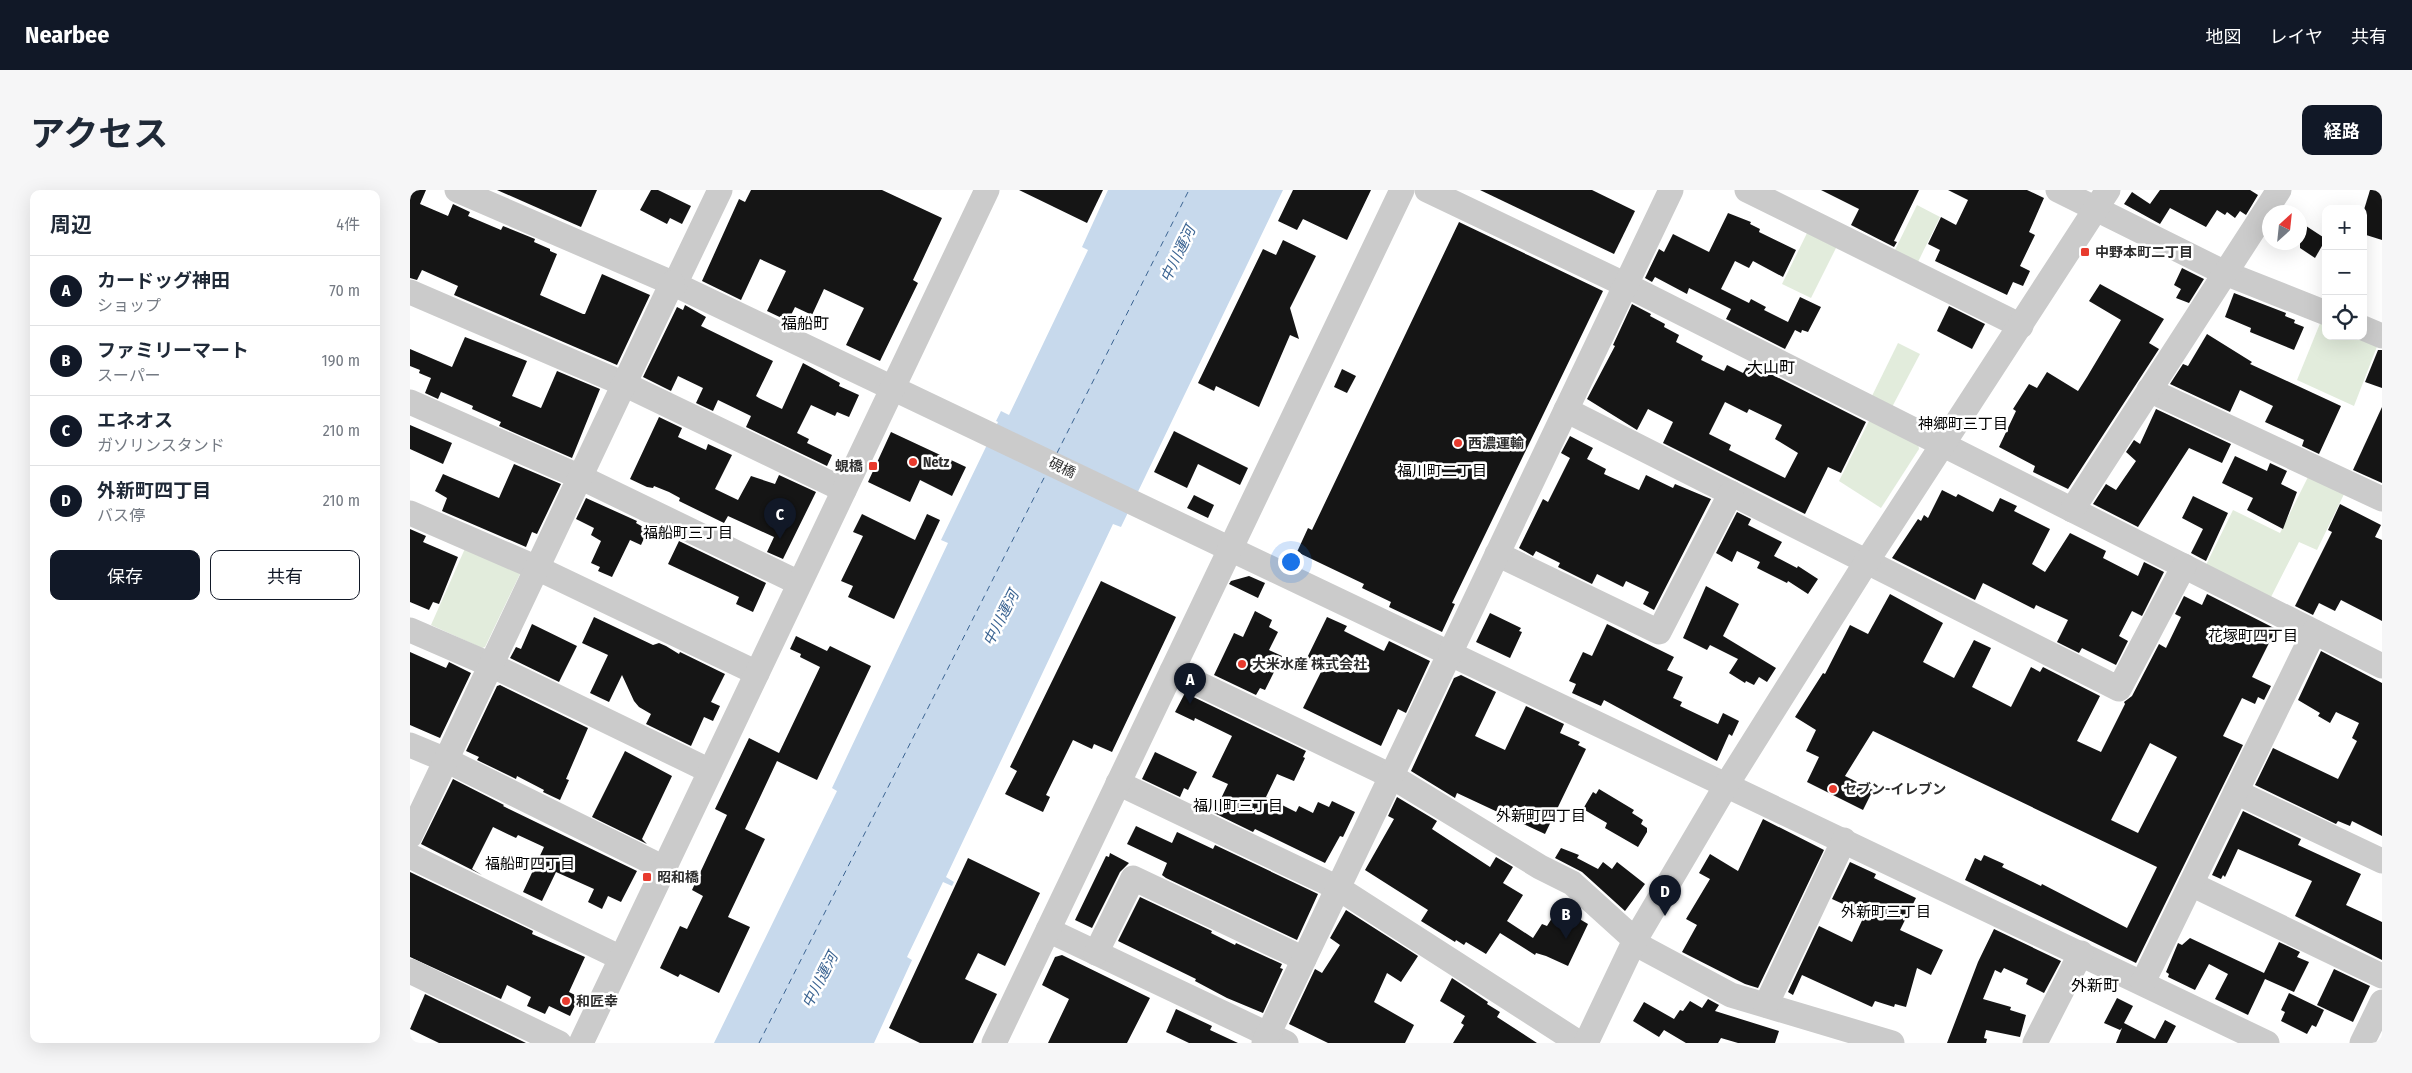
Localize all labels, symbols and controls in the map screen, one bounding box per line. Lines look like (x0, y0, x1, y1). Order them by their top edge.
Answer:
text: Nearbee (25, 21, 109, 49)
text: 地図 (2206, 26, 2242, 48)
text: レイヤ (2270, 26, 2323, 48)
text: 共有 (2351, 26, 2387, 48)
button: 経路 (2302, 105, 2382, 155)
text: アクセス (30, 113, 168, 155)
north arrow (2262, 205, 2307, 250)
map controls (2322, 205, 2367, 340)
button: + (2322, 205, 2367, 250)
text: 周辺 (50, 212, 92, 238)
text: 4件 (336, 215, 360, 234)
water label: 中川運河 (1157, 220, 1201, 285)
place label: 中野本町二丁目 (2095, 244, 2193, 261)
marker: 中野本町二丁目 (2079, 246, 2091, 258)
button: − (2322, 250, 2367, 295)
text: カードッグ神田 (97, 269, 230, 292)
text: A (62, 281, 70, 300)
text: 70 m (329, 281, 360, 300)
button: locate (2322, 295, 2367, 340)
text: ショップ (97, 296, 161, 315)
district label: 福船町 (781, 314, 829, 333)
text: ファミリーマート (97, 339, 249, 362)
text: B (62, 351, 70, 370)
text: 190 m (322, 351, 360, 370)
district label: 大山町 (1747, 358, 1795, 377)
text: スーパー (97, 366, 161, 385)
text: エネオス (97, 409, 173, 432)
district label: 神郷町三丁目 (1918, 415, 2008, 433)
text: C (62, 421, 70, 440)
text: 210 m (323, 421, 360, 440)
place label: 西濃運輸 (1468, 435, 1524, 452)
text: ガソリンスタンド (97, 436, 225, 455)
marker: 西濃運輸 (1452, 437, 1464, 449)
place label: Netz (923, 454, 949, 471)
street label: 硯橋 (1046, 454, 1078, 482)
marker: Netz (907, 456, 919, 468)
place label: 蜆橋 (835, 458, 863, 475)
marker: 蜆橋 (867, 460, 879, 472)
district label: 福川町二丁目 (1397, 462, 1487, 480)
text: 外新町四丁目 (97, 479, 211, 502)
text: D (61, 491, 71, 510)
text: 210 m (323, 491, 360, 510)
pin: C (764, 498, 796, 539)
text: バス停 (97, 506, 145, 525)
district label: 福船町三丁目 (643, 524, 733, 542)
your location (1278, 549, 1304, 575)
button: 保存 (50, 550, 200, 600)
button: 共有 (210, 550, 360, 600)
water label: 中川運河 (979, 585, 1024, 649)
district label: 花塚町四丁目 (2208, 627, 2298, 645)
place label: 大米水産 株式会社 (1252, 656, 1367, 673)
marker: 大米水産 株式会社 (1236, 658, 1248, 670)
pin: A (1174, 663, 1206, 704)
place label: セブン-イレブン (1843, 781, 1946, 798)
marker: セブン-イレブン (1827, 783, 1839, 795)
district label: 福川町三丁目 (1193, 797, 1283, 815)
district label: 外新町四丁目 (1496, 807, 1586, 825)
district label: 福船町四丁目 (485, 855, 575, 873)
place label: 昭和橋 (657, 869, 699, 886)
marker: 昭和橋 (641, 871, 653, 883)
pin: D (1649, 875, 1681, 916)
pin: B (1550, 898, 1582, 939)
district label: 外新町三丁目 (1841, 903, 1931, 921)
water label: 中川運河 (798, 947, 843, 1011)
district label: 外新町 (2071, 976, 2119, 995)
place label: 和匠幸 (576, 993, 618, 1010)
marker: 和匠幸 (560, 995, 572, 1007)

